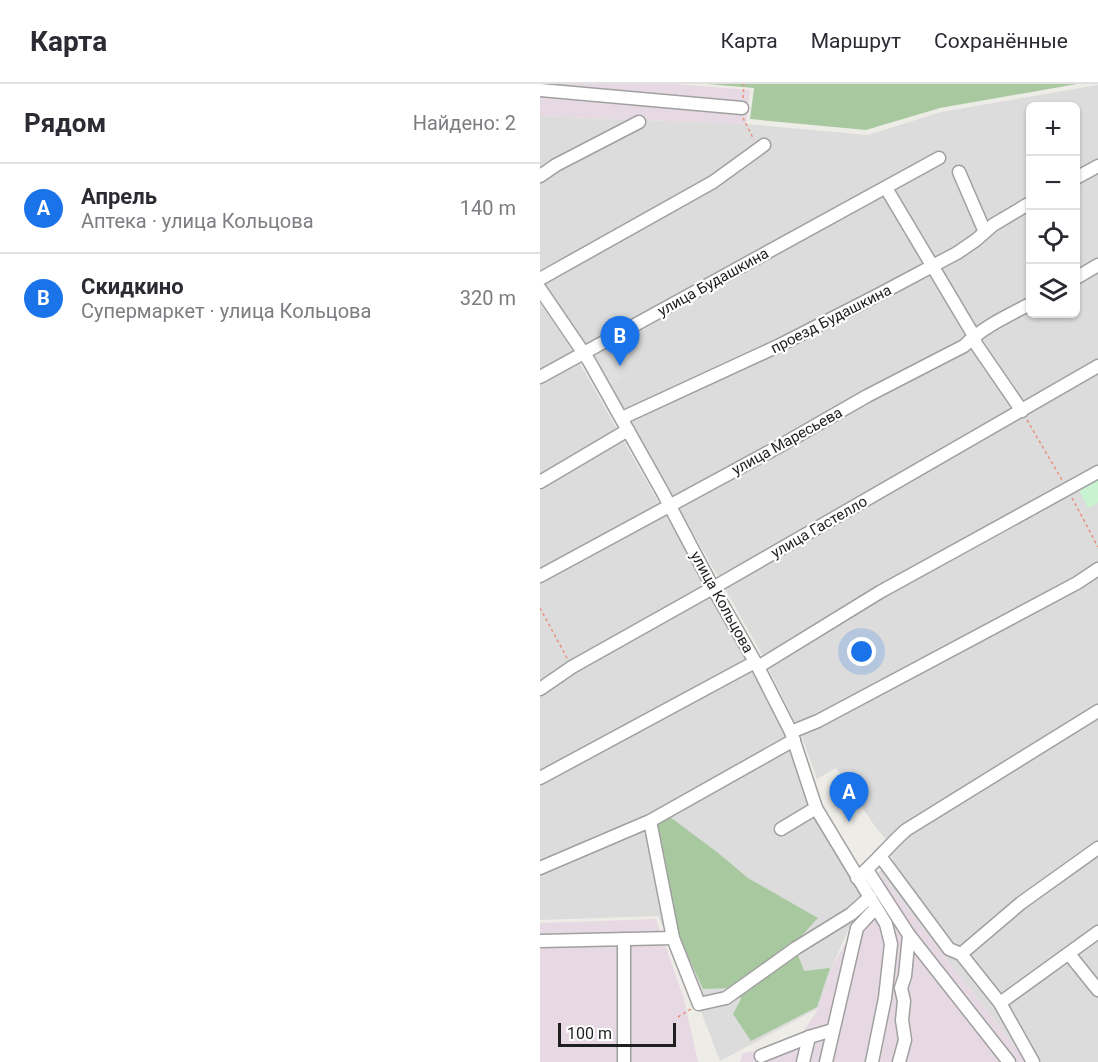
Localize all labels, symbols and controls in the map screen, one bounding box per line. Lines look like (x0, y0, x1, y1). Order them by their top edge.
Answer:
text: Карта (30, 25, 107, 58)
text: Карта (721, 29, 778, 53)
text: Маршрут (811, 29, 901, 53)
text: Сохранённые (934, 29, 1068, 53)
map controls (1026, 102, 1080, 318)
button: + (1026, 102, 1080, 156)
text: Рядом (24, 108, 106, 138)
text: Найдено: 2 (413, 111, 516, 135)
button: − (1026, 156, 1080, 210)
text: Апрель (81, 184, 157, 209)
text: A (37, 196, 50, 220)
text: 140 m (460, 196, 516, 220)
text: Аптека · улица Кольцова (81, 209, 314, 233)
button: locate (1026, 210, 1080, 264)
street label: улица Будашкина (654, 244, 772, 320)
button: layers (1026, 264, 1080, 318)
text: Скидкино (81, 274, 184, 299)
street label: проезд Будашкина (768, 281, 894, 357)
text: B (37, 286, 50, 310)
text: 320 m (460, 286, 516, 310)
text: Супермаркет · улица Кольцова (81, 299, 371, 323)
pin: B (600, 316, 640, 366)
street label: улица Маресьева (729, 403, 845, 479)
street label: улица Гастелло (768, 492, 870, 562)
street label: улица Кольцова (687, 548, 757, 656)
your location (847, 637, 876, 666)
pin: A (830, 772, 868, 822)
scale bar (558, 1020, 676, 1048)
text: 100 m (567, 1024, 612, 1043)

